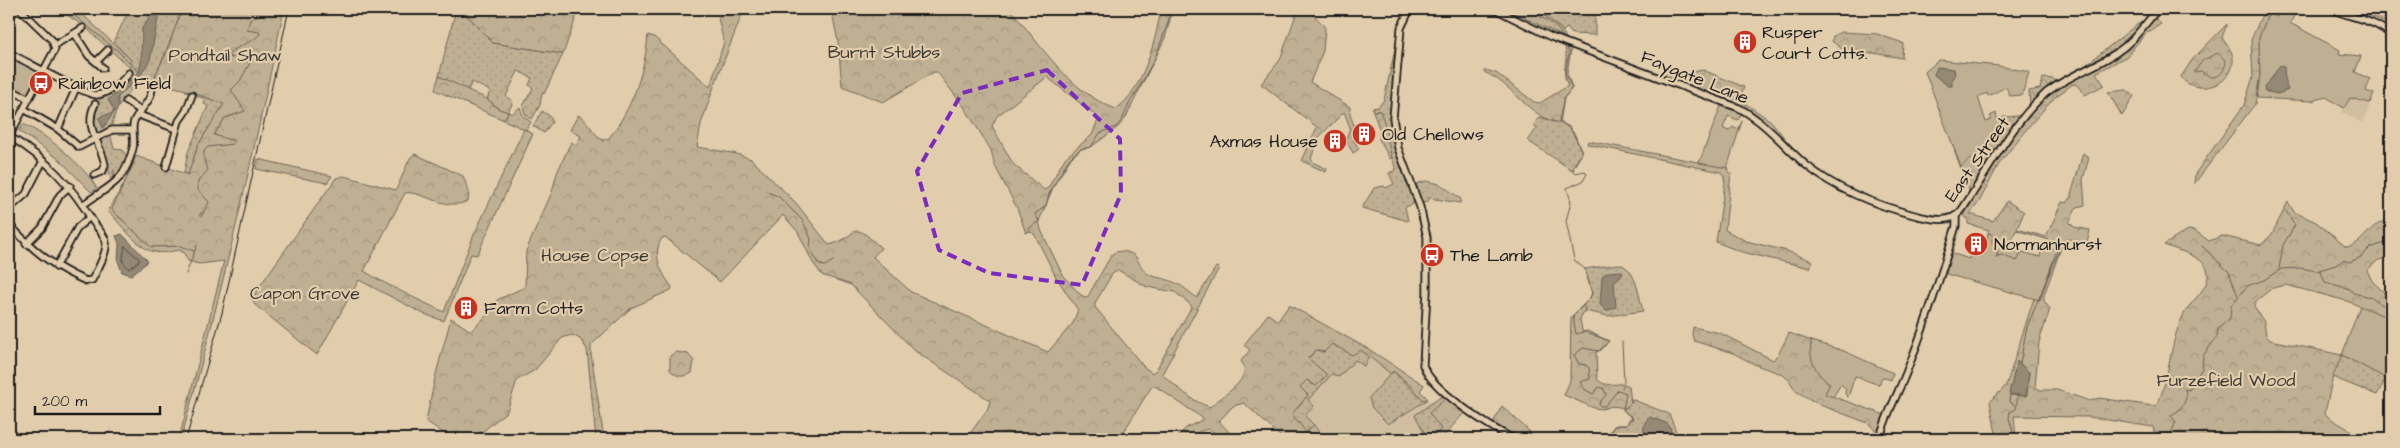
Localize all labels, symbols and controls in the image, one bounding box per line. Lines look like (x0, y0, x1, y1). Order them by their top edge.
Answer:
place label: Rusper Court Cotts. (1762, 20, 1867, 66)
building icon: Rusper Court Cotts. (1732, 29, 1758, 55)
park label: Burnt Stubbs (828, 40, 940, 65)
park label: Pondtail Shaw (168, 43, 282, 68)
street label: Faygate Lane (1637, 44, 1753, 112)
bus stop icon: Rainbow Field (28, 70, 54, 96)
place label: Rainbow Field (58, 71, 171, 96)
street label: East Street (1939, 111, 2016, 207)
building icon: Old Chellows (1351, 121, 1377, 147)
place label: Old Chellows (1382, 122, 1484, 147)
building icon: Axmas House (1322, 128, 1348, 154)
place label: Axmas House (1210, 129, 1318, 154)
building icon: Normanhurst (1963, 231, 1989, 257)
place label: Normanhurst (1994, 232, 2103, 257)
bus stop icon: The Lamb (1419, 242, 1445, 268)
park label: House Copse (541, 243, 649, 268)
place label: The Lamb (1450, 243, 1533, 268)
park label: Capon Grove (250, 281, 360, 306)
building icon: Farm Cotts (453, 295, 479, 321)
place label: Farm Cotts (484, 296, 583, 321)
park label: Furzefield Wood (2156, 368, 2296, 393)
scale bar (35, 383, 160, 415)
text: 200 m (42, 391, 88, 412)

